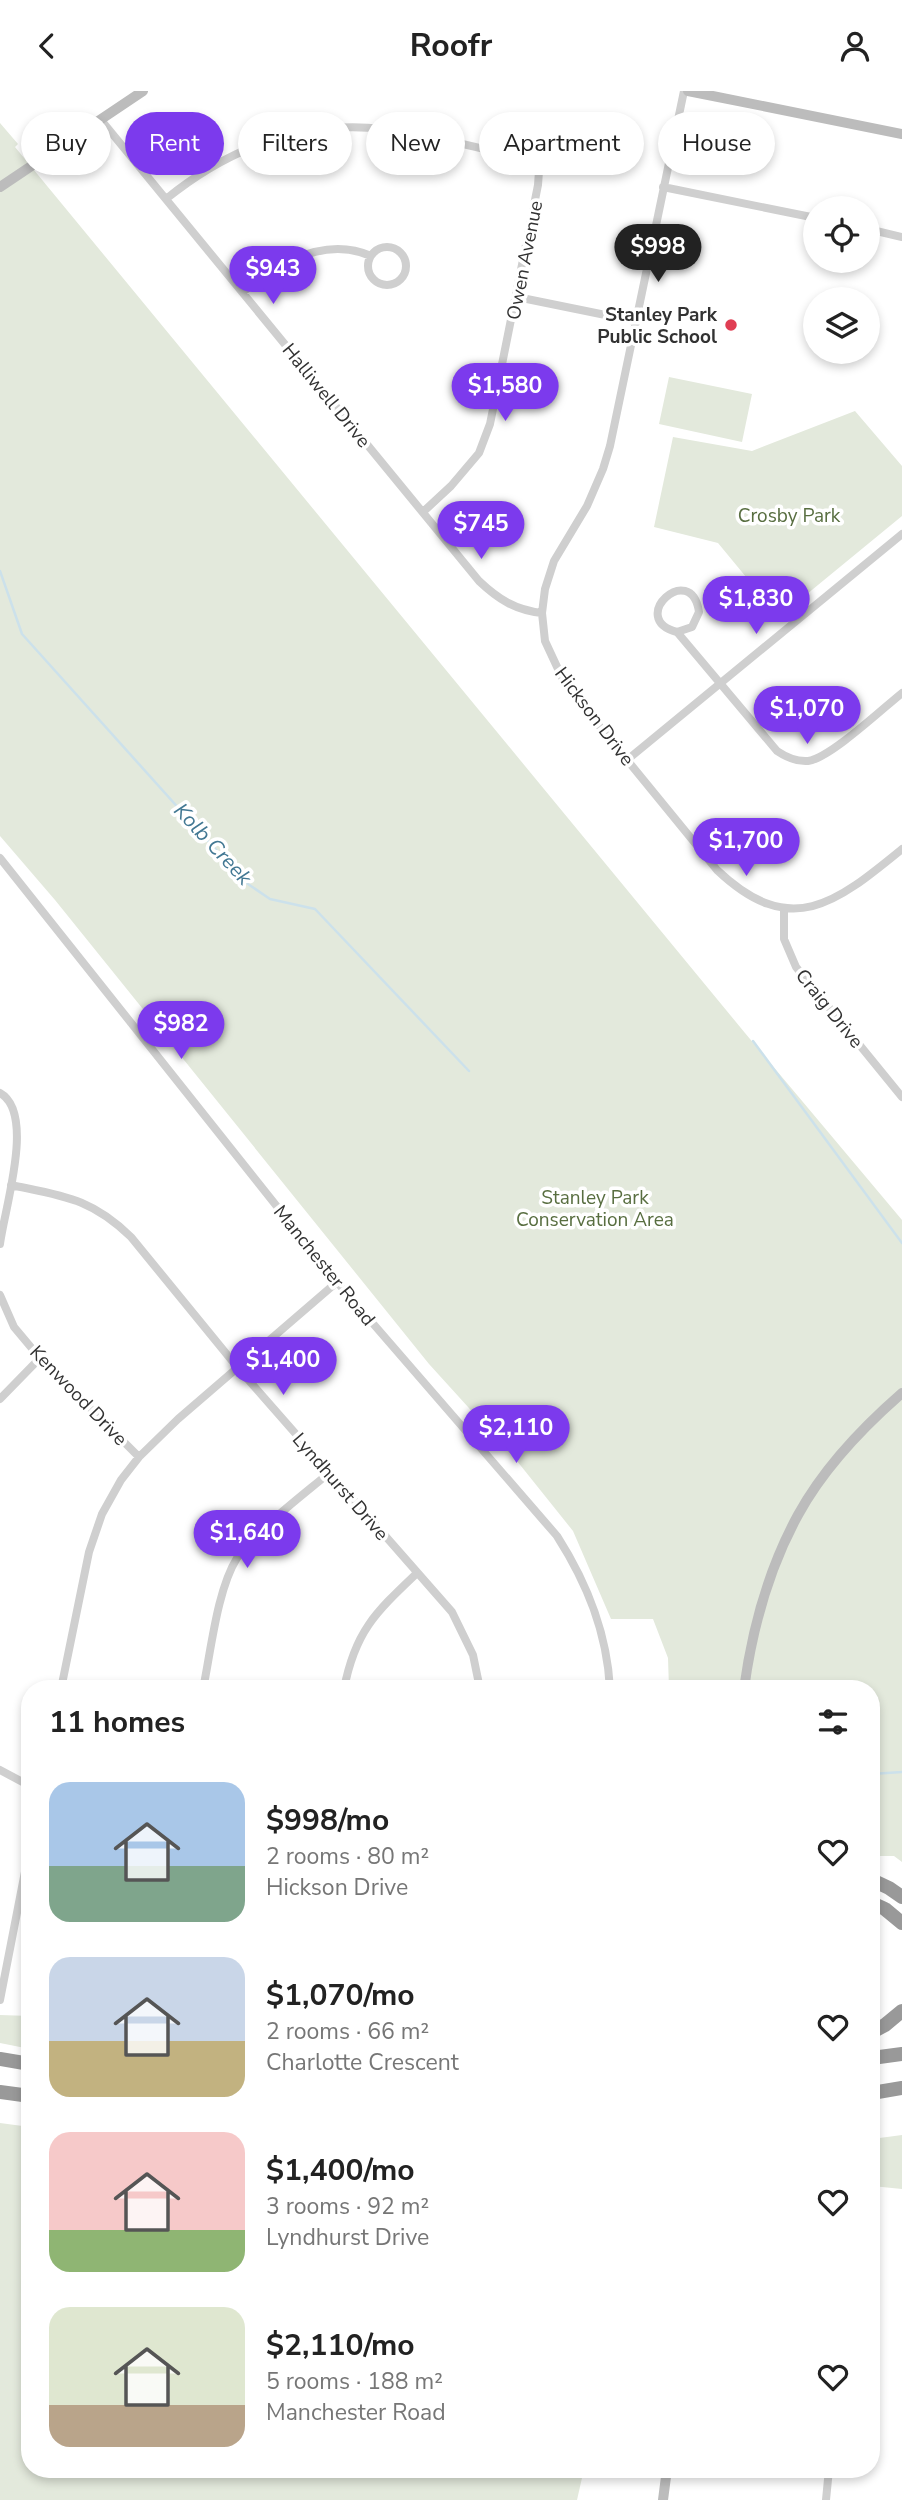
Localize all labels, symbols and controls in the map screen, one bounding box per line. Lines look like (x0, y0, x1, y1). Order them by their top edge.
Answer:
text: Roofr (410, 24, 492, 67)
icon: back (28, 27, 66, 65)
icon: person (836, 27, 874, 65)
chip: Buy (21, 112, 111, 175)
chip: Rent (125, 112, 224, 175)
chip: Filters (238, 112, 352, 175)
chip: New (366, 112, 465, 175)
chip: Apartment (479, 112, 644, 175)
chip: House (658, 112, 775, 175)
map controls (803, 196, 880, 364)
button: locate (803, 196, 880, 273)
street label: Owen Avenue (501, 198, 549, 322)
pin: $998 (617, 225, 699, 284)
text: $998 (630, 231, 686, 262)
pin: $943 (232, 247, 314, 306)
text: $943 (245, 253, 301, 284)
button: layers (803, 287, 880, 364)
place label: Stanley Park Public School (597, 302, 718, 350)
marker: Stanley Park Public School (723, 317, 739, 333)
street label: Halliwell Drive (276, 338, 376, 453)
pin: $1,580 (448, 363, 562, 423)
text: $1,580 (468, 370, 542, 401)
pin: $745 (440, 501, 522, 561)
park label: Crosby Park (738, 503, 841, 529)
text: $745 (453, 508, 509, 539)
pin: $1,830 (699, 577, 813, 636)
text: $1,830 (719, 583, 793, 614)
street label: Hickson Drive (548, 662, 640, 771)
pin: $1,070 (750, 687, 864, 746)
text: $1,070 (770, 693, 844, 724)
water label: Kolb Creek (168, 797, 259, 891)
pin: $1,700 (689, 819, 803, 878)
text: $1,700 (709, 825, 783, 856)
street label: Craig Drive (789, 964, 869, 1054)
pin: $982 (140, 1002, 222, 1061)
text: $982 (153, 1008, 209, 1039)
park label: Stanley Park Conservation Area (516, 1185, 674, 1233)
street label: Manchester Road (267, 1200, 381, 1331)
pin: $1,400 (226, 1337, 340, 1397)
street label: Kenwood Drive (24, 1340, 133, 1452)
text: $1,400 (246, 1344, 320, 1375)
pin: $2,110 (459, 1405, 573, 1465)
text: $2,110 (479, 1412, 553, 1443)
street label: Lyndhurst Drive (286, 1427, 394, 1546)
pin: $1,640 (190, 1511, 304, 1570)
text: $1,640 (210, 1517, 284, 1548)
text: 11 homes (49, 1702, 185, 1743)
icon: filters (814, 1703, 852, 1741)
text: $998/mo (266, 1800, 389, 1841)
icon: home (105, 1810, 189, 1894)
icon: heart (814, 1833, 852, 1871)
text: 2 rooms · 80 m² (266, 1841, 429, 1872)
text: Hickson Drive (266, 1872, 408, 1903)
text: $1,070/mo (266, 1975, 415, 2016)
icon: home (105, 1985, 189, 2069)
icon: heart (814, 2008, 852, 2046)
text: 2 rooms · 66 m² (266, 2016, 429, 2047)
text: Charlotte Crescent (266, 2047, 459, 2078)
text: $1,400/mo (266, 2150, 415, 2191)
icon: home (105, 2160, 189, 2244)
icon: heart (814, 2183, 852, 2221)
text: 3 rooms · 92 m² (266, 2191, 429, 2222)
text: Lyndhurst Drive (266, 2222, 429, 2253)
text: $2,110/mo (266, 2325, 415, 2366)
icon: home (105, 2335, 189, 2419)
icon: heart (814, 2358, 852, 2396)
text: 5 rooms · 188 m² (266, 2366, 443, 2397)
text: Manchester Road (266, 2397, 446, 2428)

